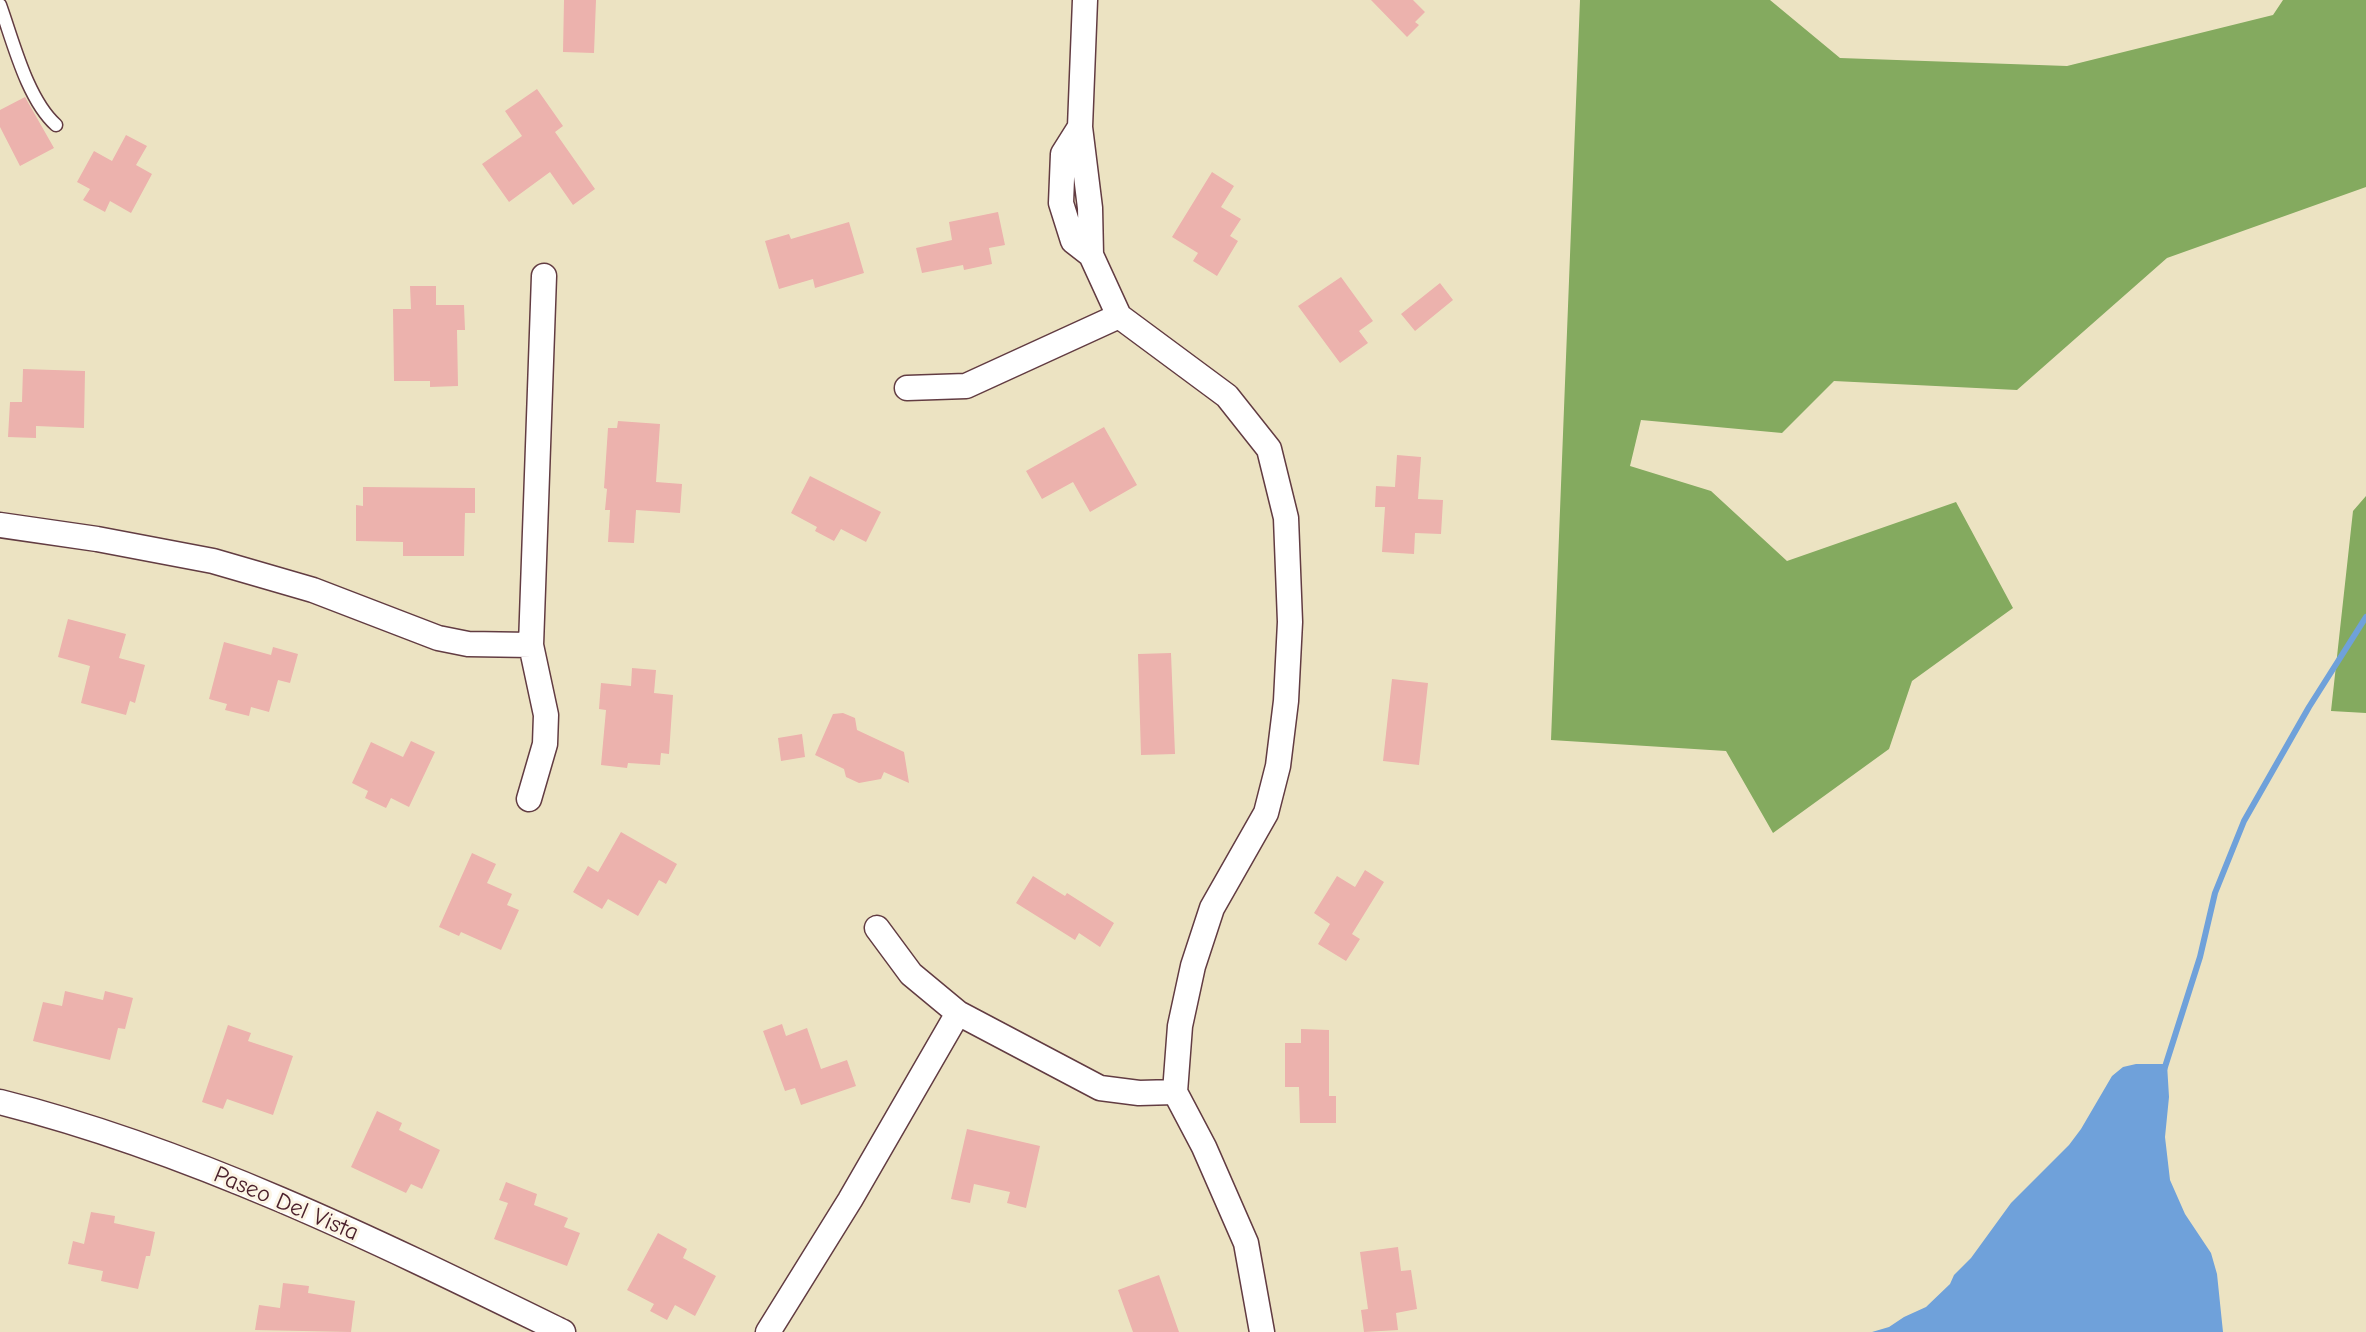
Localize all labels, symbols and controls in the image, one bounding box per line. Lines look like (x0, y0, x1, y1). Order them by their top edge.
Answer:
street label: Paseo Del Vista (209, 1161, 363, 1247)

